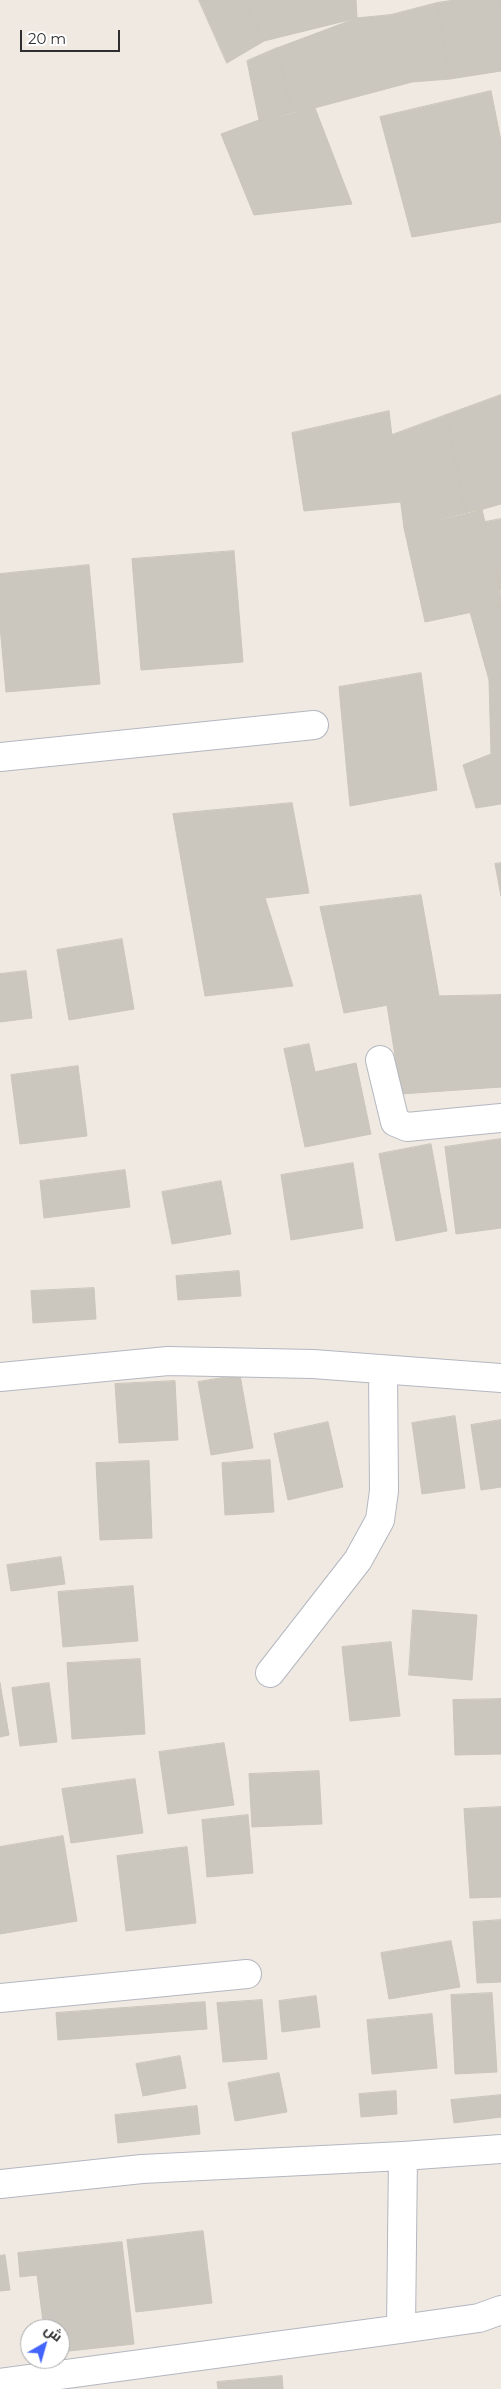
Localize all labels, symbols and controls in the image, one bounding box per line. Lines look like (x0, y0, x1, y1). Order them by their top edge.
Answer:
scale bar (22, 20, 122, 52)
text: 20 m (28, 29, 66, 48)
north arrow (20, 2319, 70, 2369)
text: ش (41, 2320, 66, 2346)

